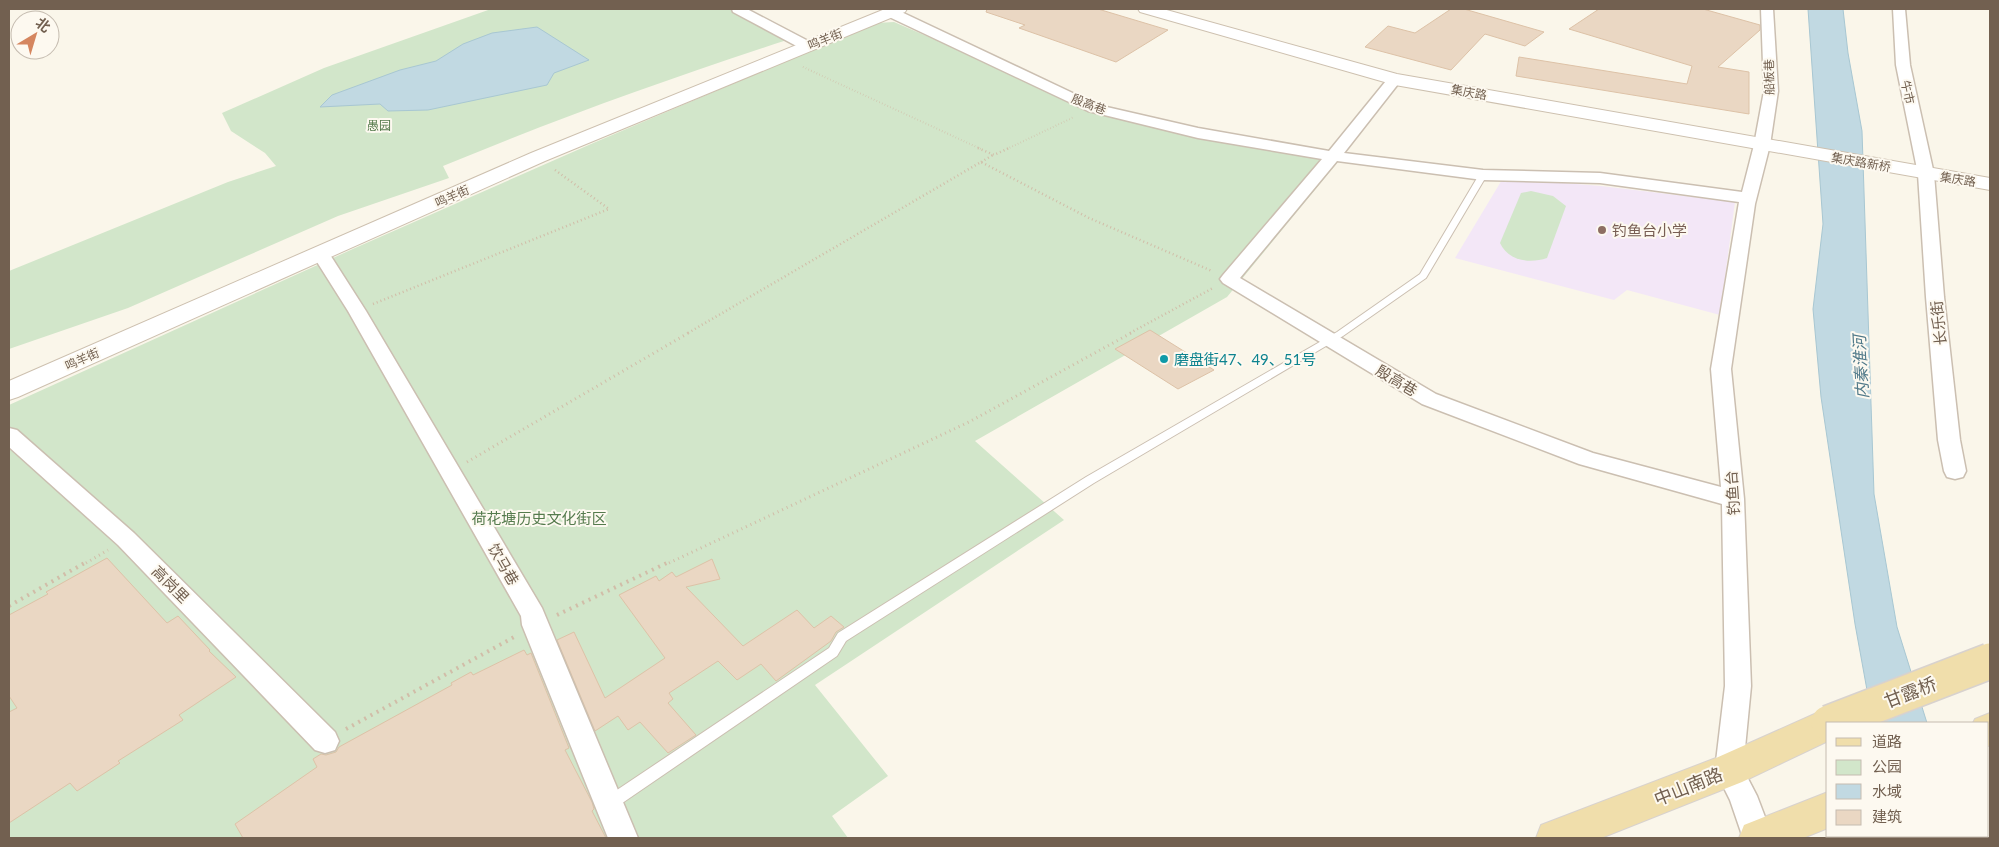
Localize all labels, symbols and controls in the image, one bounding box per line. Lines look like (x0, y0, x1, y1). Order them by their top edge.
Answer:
north arrow (10, 10, 60, 60)
text: 北 (33, 13, 54, 35)
street label: 鸣羊街 (805, 25, 845, 53)
street label: 船板巷 (1761, 59, 1777, 95)
street label: 牛市 (1898, 79, 1918, 105)
street label: 集庆路 (1450, 81, 1488, 103)
street label: 殷高巷 (1070, 91, 1108, 117)
park label: 愚园 (367, 118, 391, 133)
street label: 集庆路新桥 (1830, 149, 1892, 175)
street label: 集庆路 (1939, 169, 1977, 189)
street label: 鸣羊街 (432, 182, 472, 210)
place label: 钓鱼台小学 (1612, 221, 1687, 239)
marker: 钓鱼台小学 (1596, 224, 1608, 236)
street label: 长乐街 (1927, 300, 1949, 346)
water label: 内秦淮河 (1849, 332, 1871, 399)
street label: 鸣羊街 (62, 345, 102, 373)
place label: 磨盘街47、49、51号 (1174, 350, 1316, 368)
marker: 磨盘街47、49、51号 (1158, 353, 1170, 365)
street label: 殷高巷 (1373, 361, 1421, 399)
street label: 钓鱼台 (1721, 470, 1743, 516)
park label: 荷花塘历史文化街区 (471, 509, 607, 527)
street label: 饮马巷 (485, 540, 523, 588)
street label: 高岗里 (149, 562, 193, 606)
street label: 甘露桥 (1881, 672, 1939, 712)
legend (1826, 722, 1989, 837)
text: 道路 (1872, 732, 1902, 750)
text: 公园 (1872, 757, 1902, 775)
street label: 中山南路 (1651, 762, 1725, 810)
text: 水域 (1872, 782, 1902, 800)
text: 建筑 (1872, 807, 1902, 825)

